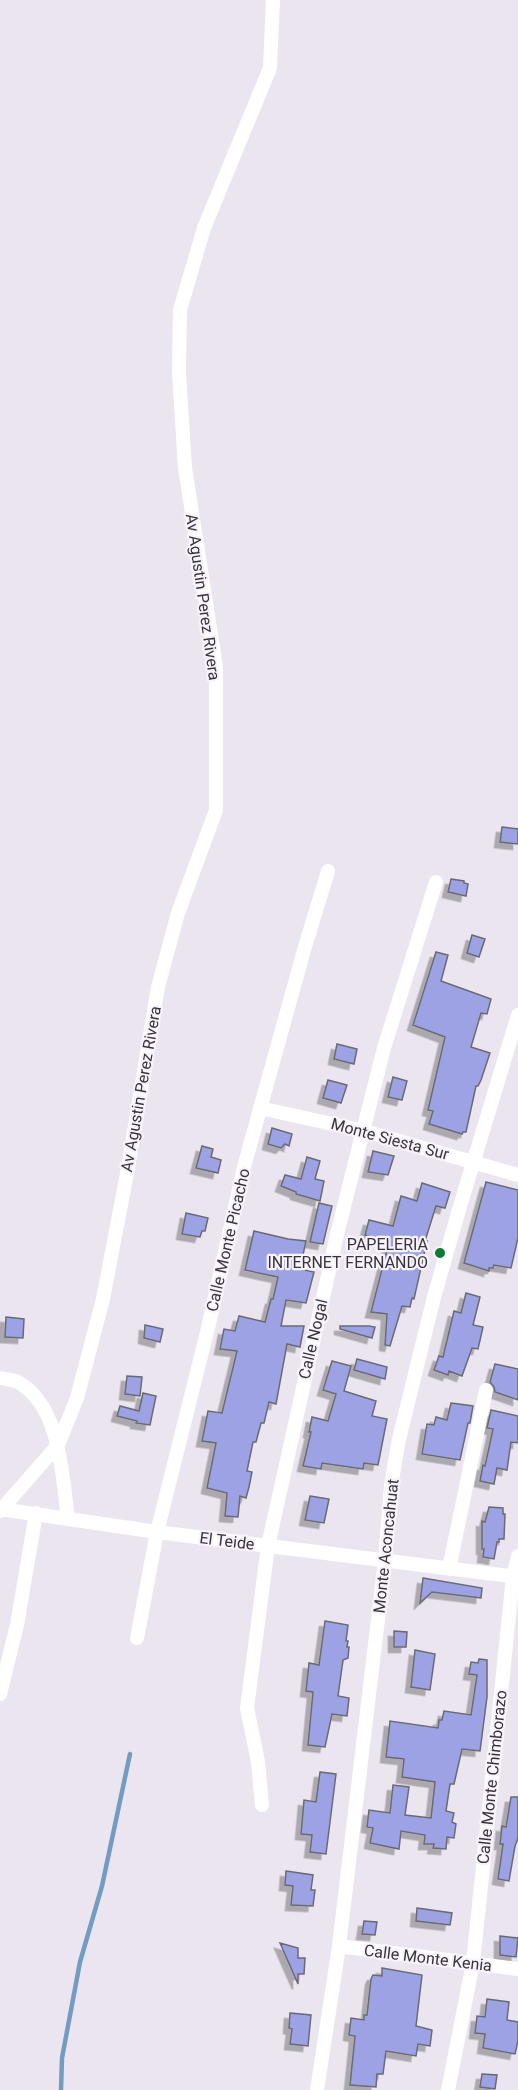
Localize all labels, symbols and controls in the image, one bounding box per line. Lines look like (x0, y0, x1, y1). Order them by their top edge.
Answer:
street label: Av Agustin Perez Rivera (182, 512, 224, 682)
street label: Av Agustin Perez Rivera (117, 1005, 165, 1173)
street label: Monte Siesta Sur (329, 1114, 452, 1164)
street label: Calle Monte Picacho (202, 1167, 254, 1313)
place label: PAPELERIA INTERNET FERNANDO (267, 1235, 429, 1272)
marker: PAPELERIA INTERNET FERNANDO (433, 1246, 447, 1260)
street label: Calle Nogal (295, 1297, 331, 1381)
street label: Monte Aconcahuat (369, 1478, 403, 1614)
street label: El Teide (198, 1528, 256, 1554)
street label: Calle Monte Chimborazo (473, 1689, 511, 1865)
street label: Calle Monte Kenia (363, 1941, 493, 1975)

